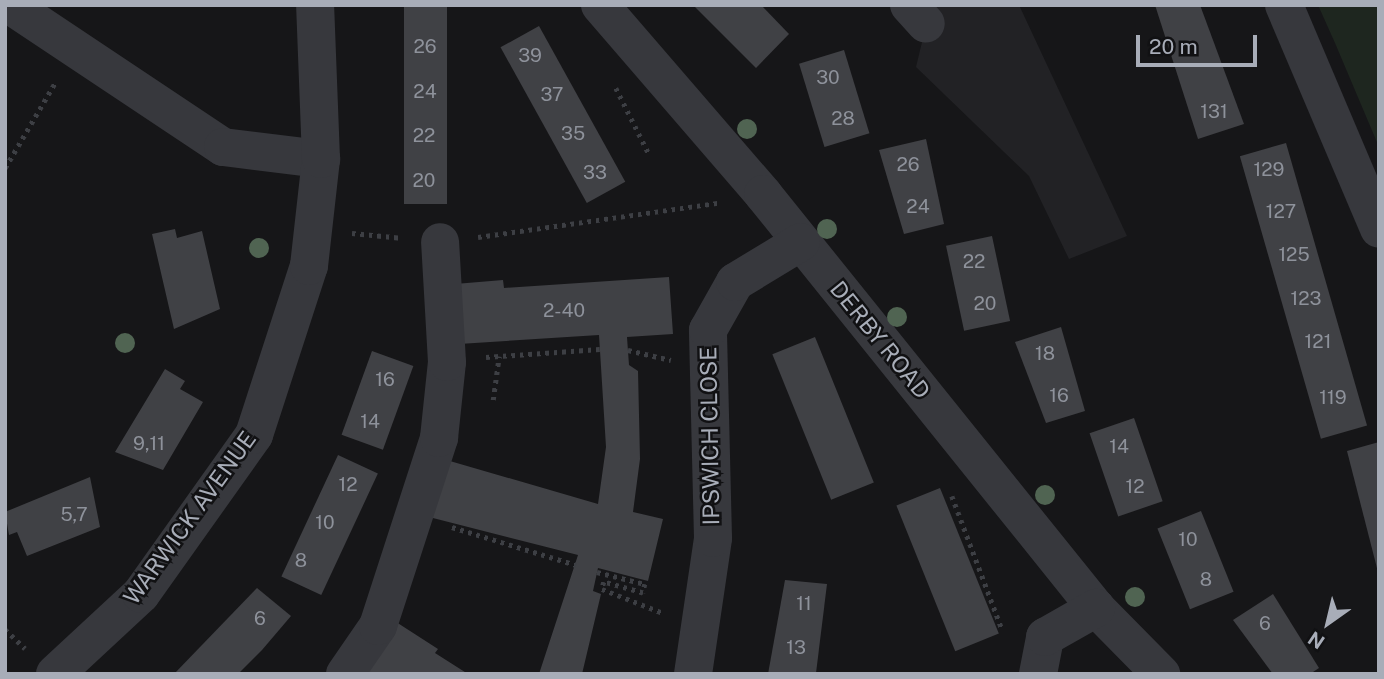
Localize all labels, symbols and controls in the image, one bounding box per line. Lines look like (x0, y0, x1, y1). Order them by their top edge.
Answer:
scale bar (1139, 21, 1260, 65)
text: 20 m (1149, 34, 1198, 59)
house number: 26 (413, 36, 437, 58)
house number: 39 (518, 45, 542, 67)
house number: 30 (816, 67, 840, 89)
house number: 24 (413, 81, 437, 103)
house number: 37 (540, 84, 564, 106)
house number: 131 (1200, 101, 1228, 123)
house number: 28 (831, 108, 855, 130)
house number: 35 (561, 123, 585, 145)
house number: 22 (413, 125, 435, 147)
house number: 26 (896, 154, 920, 176)
house number: 129 (1254, 159, 1284, 181)
house number: 33 (583, 162, 607, 184)
house number: 20 (413, 170, 435, 192)
house number: 24 (906, 196, 930, 218)
house number: 127 (1266, 201, 1296, 223)
house number: 125 (1278, 244, 1310, 266)
house number: 22 (963, 251, 985, 273)
street label: DERBY ROAD (824, 275, 936, 405)
house number: 123 (1290, 288, 1322, 310)
house number: 20 (974, 293, 996, 315)
house number: 2-40 (543, 300, 585, 322)
house number: 121 (1305, 331, 1331, 353)
house number: 18 (1035, 343, 1055, 365)
street label: IPSWICH CLOSE (695, 346, 725, 526)
house number: 16 (375, 369, 395, 391)
house number: 16 (1049, 385, 1069, 407)
house number: 119 (1319, 387, 1347, 409)
house number: 14 (360, 411, 380, 433)
street label: WARWICK AVENUE (118, 426, 262, 610)
house number: 9,11 (133, 433, 165, 455)
house number: 14 (1109, 436, 1129, 458)
house number: 12 (338, 474, 358, 496)
house number: 12 (1125, 476, 1145, 498)
house number: 5,7 (60, 504, 88, 526)
house number: 10 (315, 512, 335, 534)
house number: 10 (1178, 529, 1198, 551)
house number: 8 (295, 550, 307, 572)
house number: 8 (1200, 569, 1212, 591)
north arrow (1293, 588, 1363, 658)
house number: 11 (796, 593, 812, 615)
house number: 6 (254, 608, 266, 630)
house number: 6 (1259, 613, 1271, 635)
text: N (1304, 627, 1329, 654)
house number: 13 (786, 637, 806, 659)

